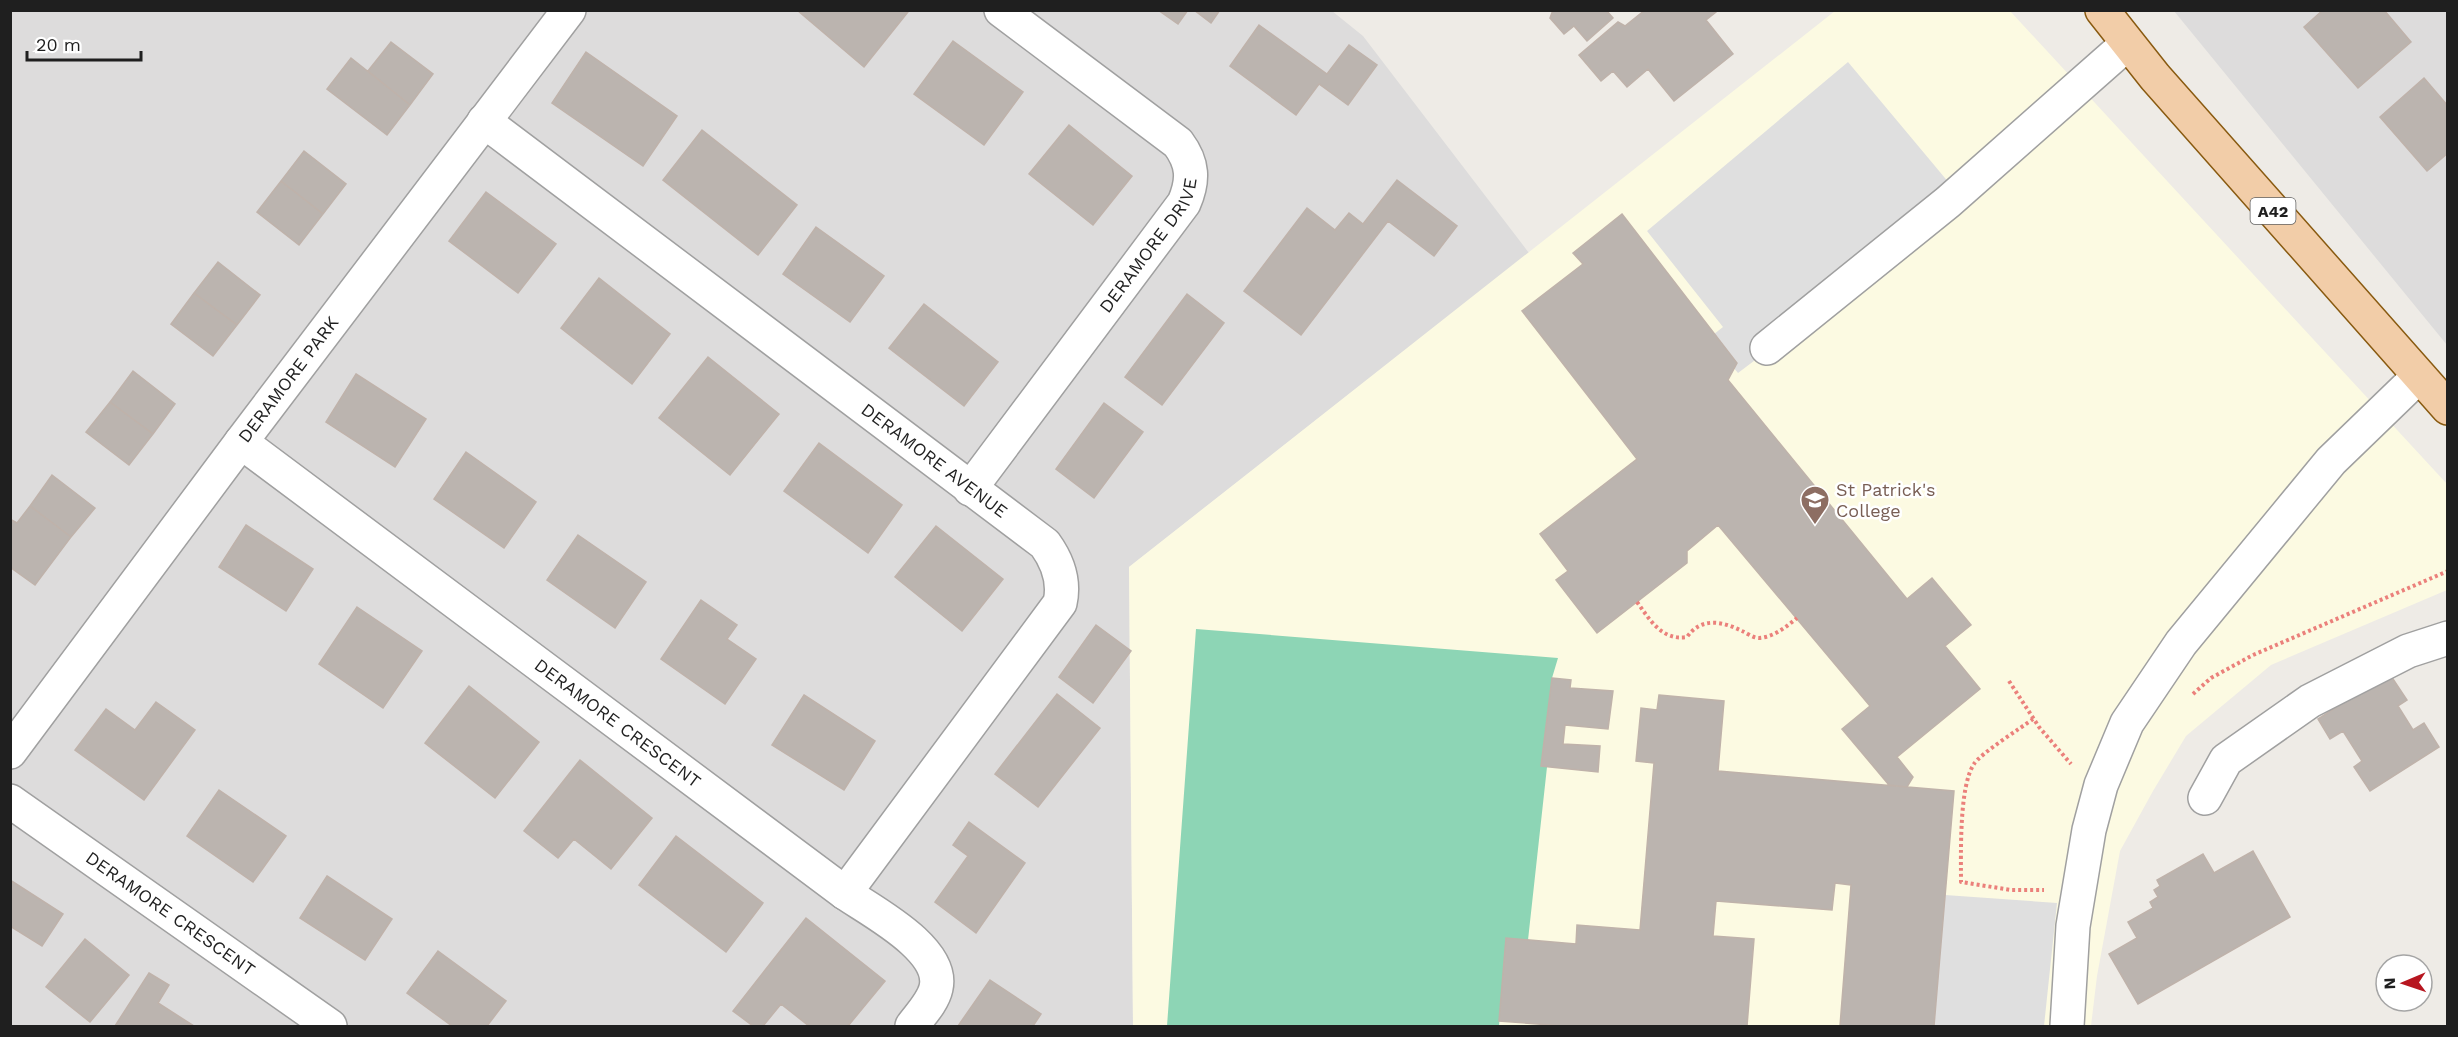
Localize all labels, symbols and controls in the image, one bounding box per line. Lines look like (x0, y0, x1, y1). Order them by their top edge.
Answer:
scale bar (27, 24, 141, 62)
text: 20 m (36, 34, 81, 55)
street label: DERAMORE DRIVE (1095, 176, 1201, 317)
road number: A42 (2250, 198, 2296, 224)
street label: DERAMORE PARK (234, 312, 343, 446)
street label: DERAMORE AVENUE (857, 398, 1012, 522)
place label: St Patrick's College (1836, 479, 1935, 521)
school or university icon: St Patrick's College (1799, 484, 1831, 526)
street label: DERAMORE CRESCENT (531, 654, 705, 792)
street label: DERAMORE CRESCENT (82, 847, 259, 980)
north arrow (2374, 953, 2434, 1013)
text: N (2380, 977, 2399, 990)

